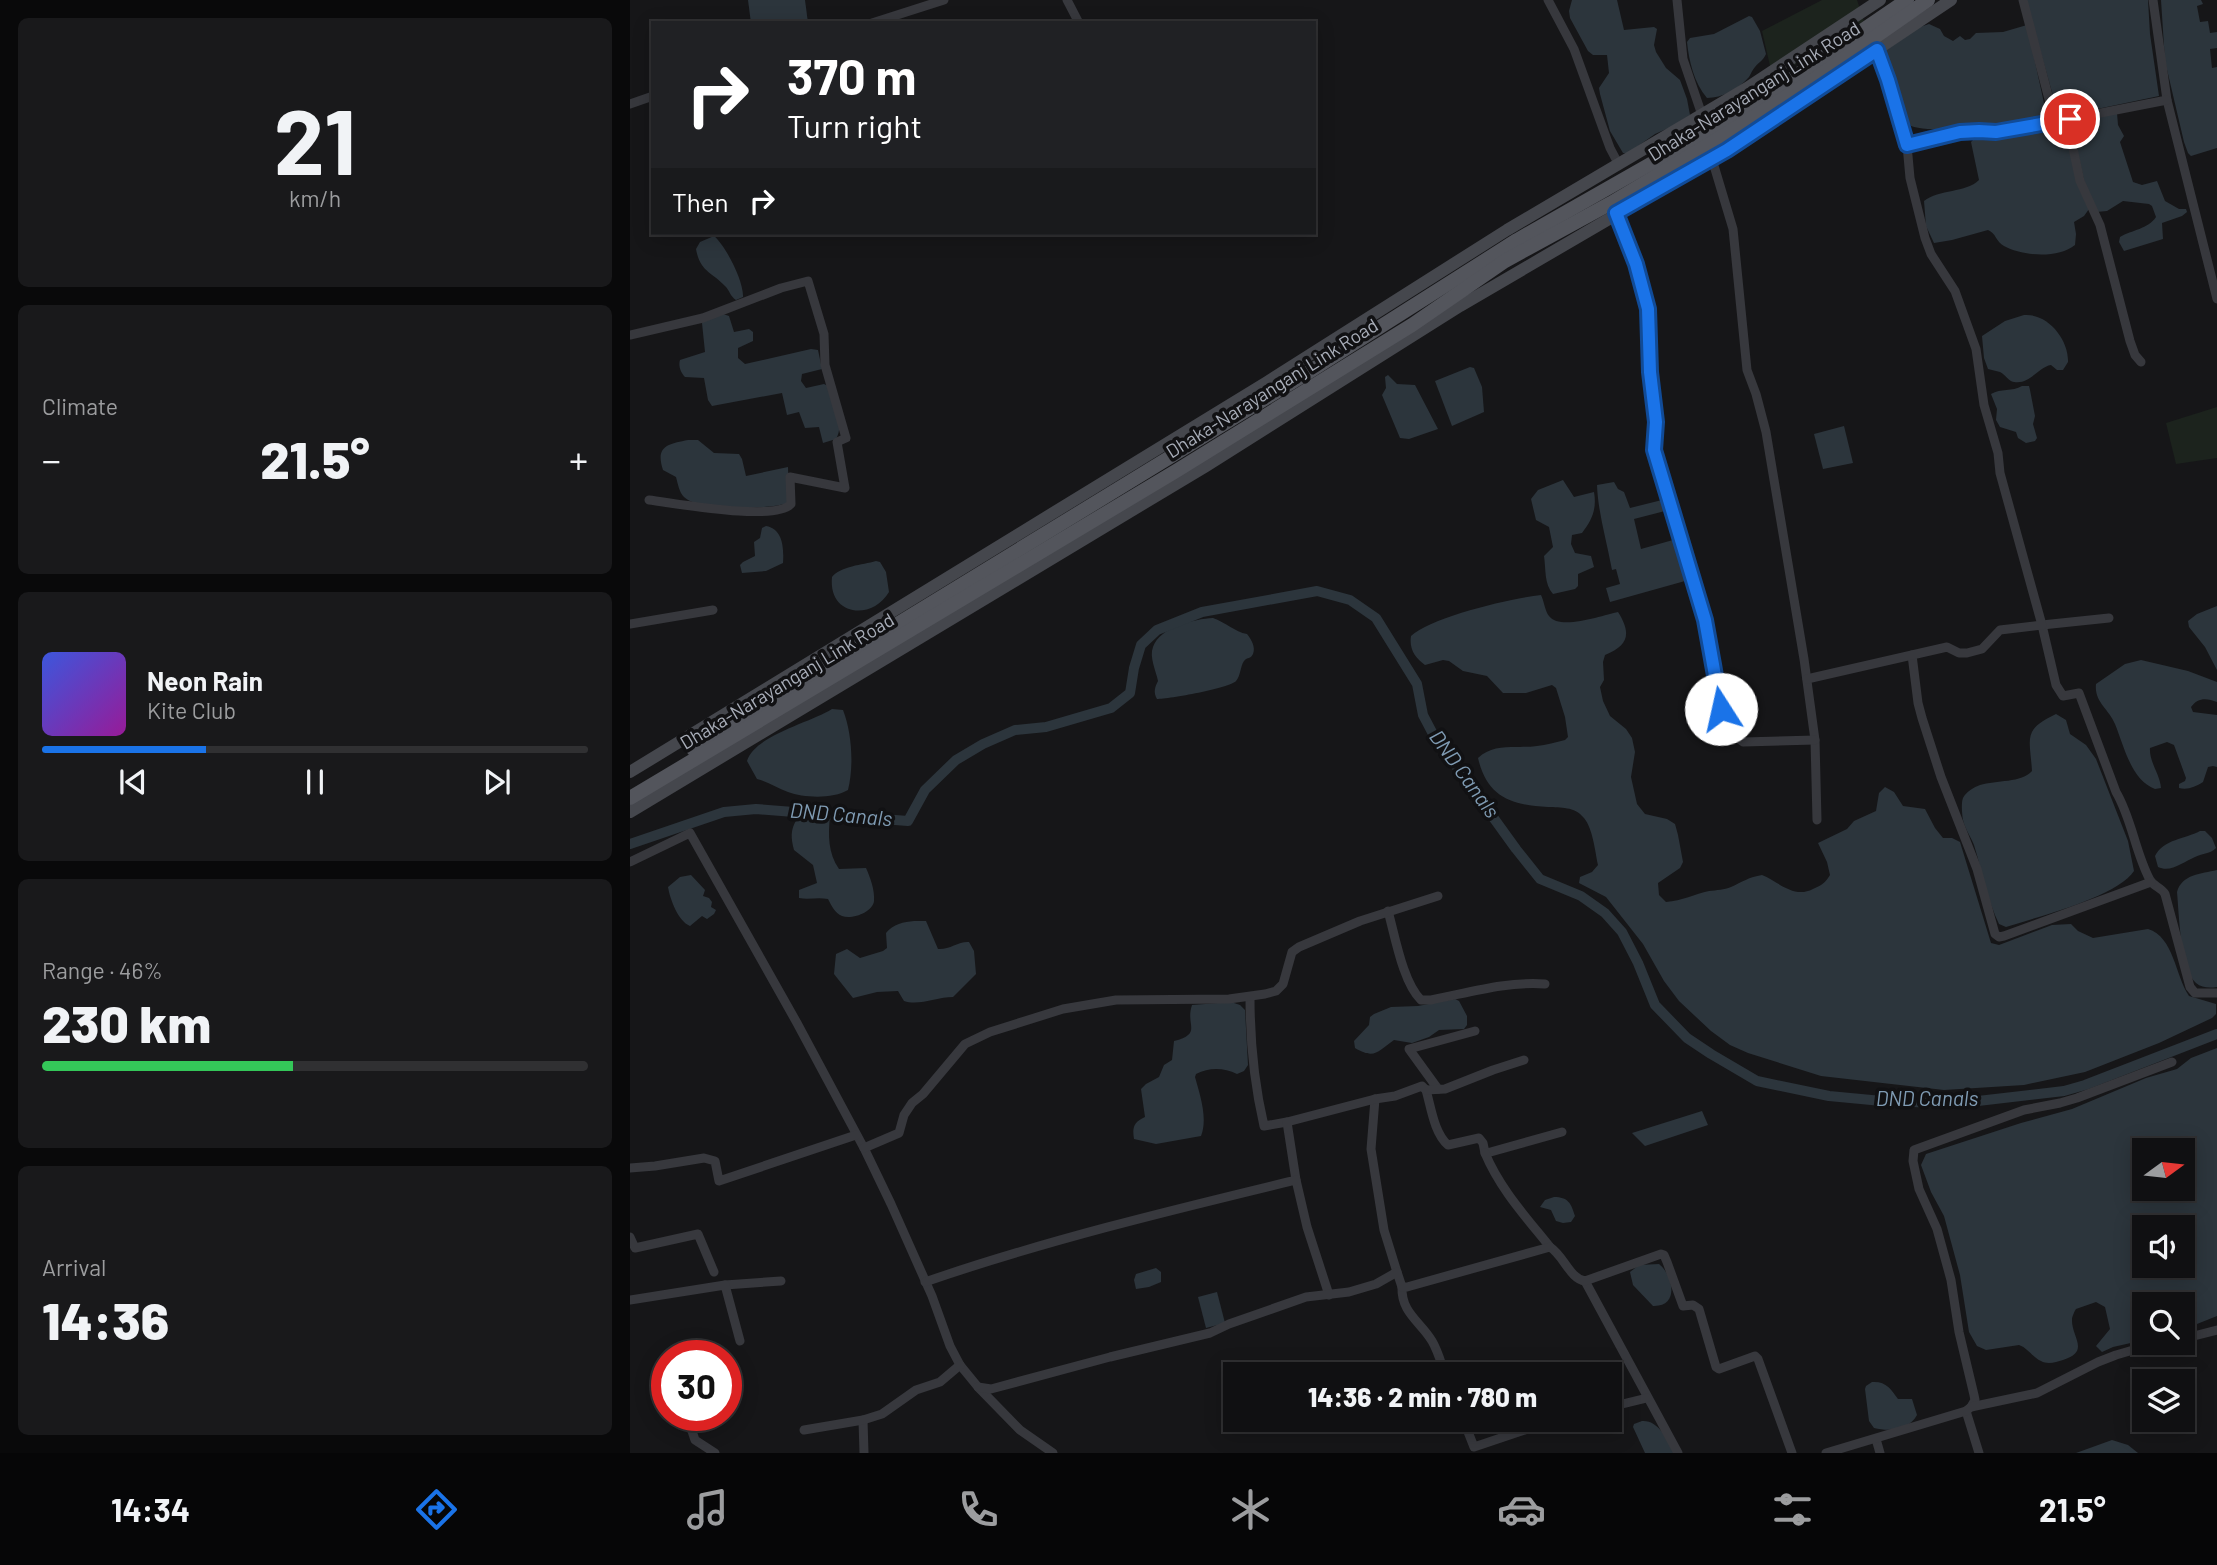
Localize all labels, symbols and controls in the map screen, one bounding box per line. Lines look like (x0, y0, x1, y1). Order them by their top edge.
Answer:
street label: Dhaka-Narayanganj Link Road (1644, 16, 1864, 165)
text: 370 m (787, 46, 916, 105)
icon: right (672, 49, 763, 140)
text: 21 (274, 84, 356, 193)
pin (2040, 89, 2100, 149)
icon: arrive (2051, 100, 2089, 138)
text: Turn right (787, 106, 922, 144)
icon: right (743, 182, 781, 220)
text: km/h (289, 184, 341, 212)
text: Then (672, 186, 729, 217)
street label: Dhaka-Narayanganj Link Road (1162, 313, 1382, 462)
text: Climate (42, 392, 118, 420)
text: 21.5° (260, 427, 370, 489)
text: − (42, 436, 61, 482)
text: + (569, 436, 588, 482)
street label: Dhaka-Narayanganj Link Road (676, 607, 898, 754)
text: Neon Rain (147, 665, 263, 696)
position arrow (1684, 672, 1758, 746)
text: Kite Club (147, 696, 236, 724)
water label: DND Canals (1425, 724, 1506, 822)
icon: previous (114, 763, 152, 801)
icon: pause (296, 763, 334, 801)
icon: next (478, 763, 516, 801)
water label: DND Canals (789, 797, 893, 830)
text: Range · 46% (42, 956, 163, 984)
text: 230 km (42, 991, 211, 1053)
water label: DND Canals (1876, 1085, 1978, 1110)
north arrow (2132, 1138, 2194, 1200)
map controls (2132, 1138, 2195, 1432)
button: sound (2132, 1215, 2195, 1278)
text: Arrival (42, 1253, 106, 1281)
text: 14:36 (42, 1288, 169, 1350)
button: search (2132, 1292, 2195, 1355)
speed limit sign: 30 (651, 1340, 742, 1431)
button: layers (2132, 1369, 2195, 1432)
text: 14:36 · 2 min · 780 m (1308, 1381, 1537, 1412)
icon: directions (412, 1485, 461, 1534)
icon: music (683, 1485, 732, 1534)
icon: phone (954, 1485, 1003, 1534)
icon: climate (1226, 1485, 1275, 1534)
icon: car (1497, 1485, 1546, 1534)
icon: filters (1768, 1485, 1817, 1534)
text: 14:34 (111, 1490, 190, 1528)
text: 21.5° (2039, 1490, 2106, 1528)

